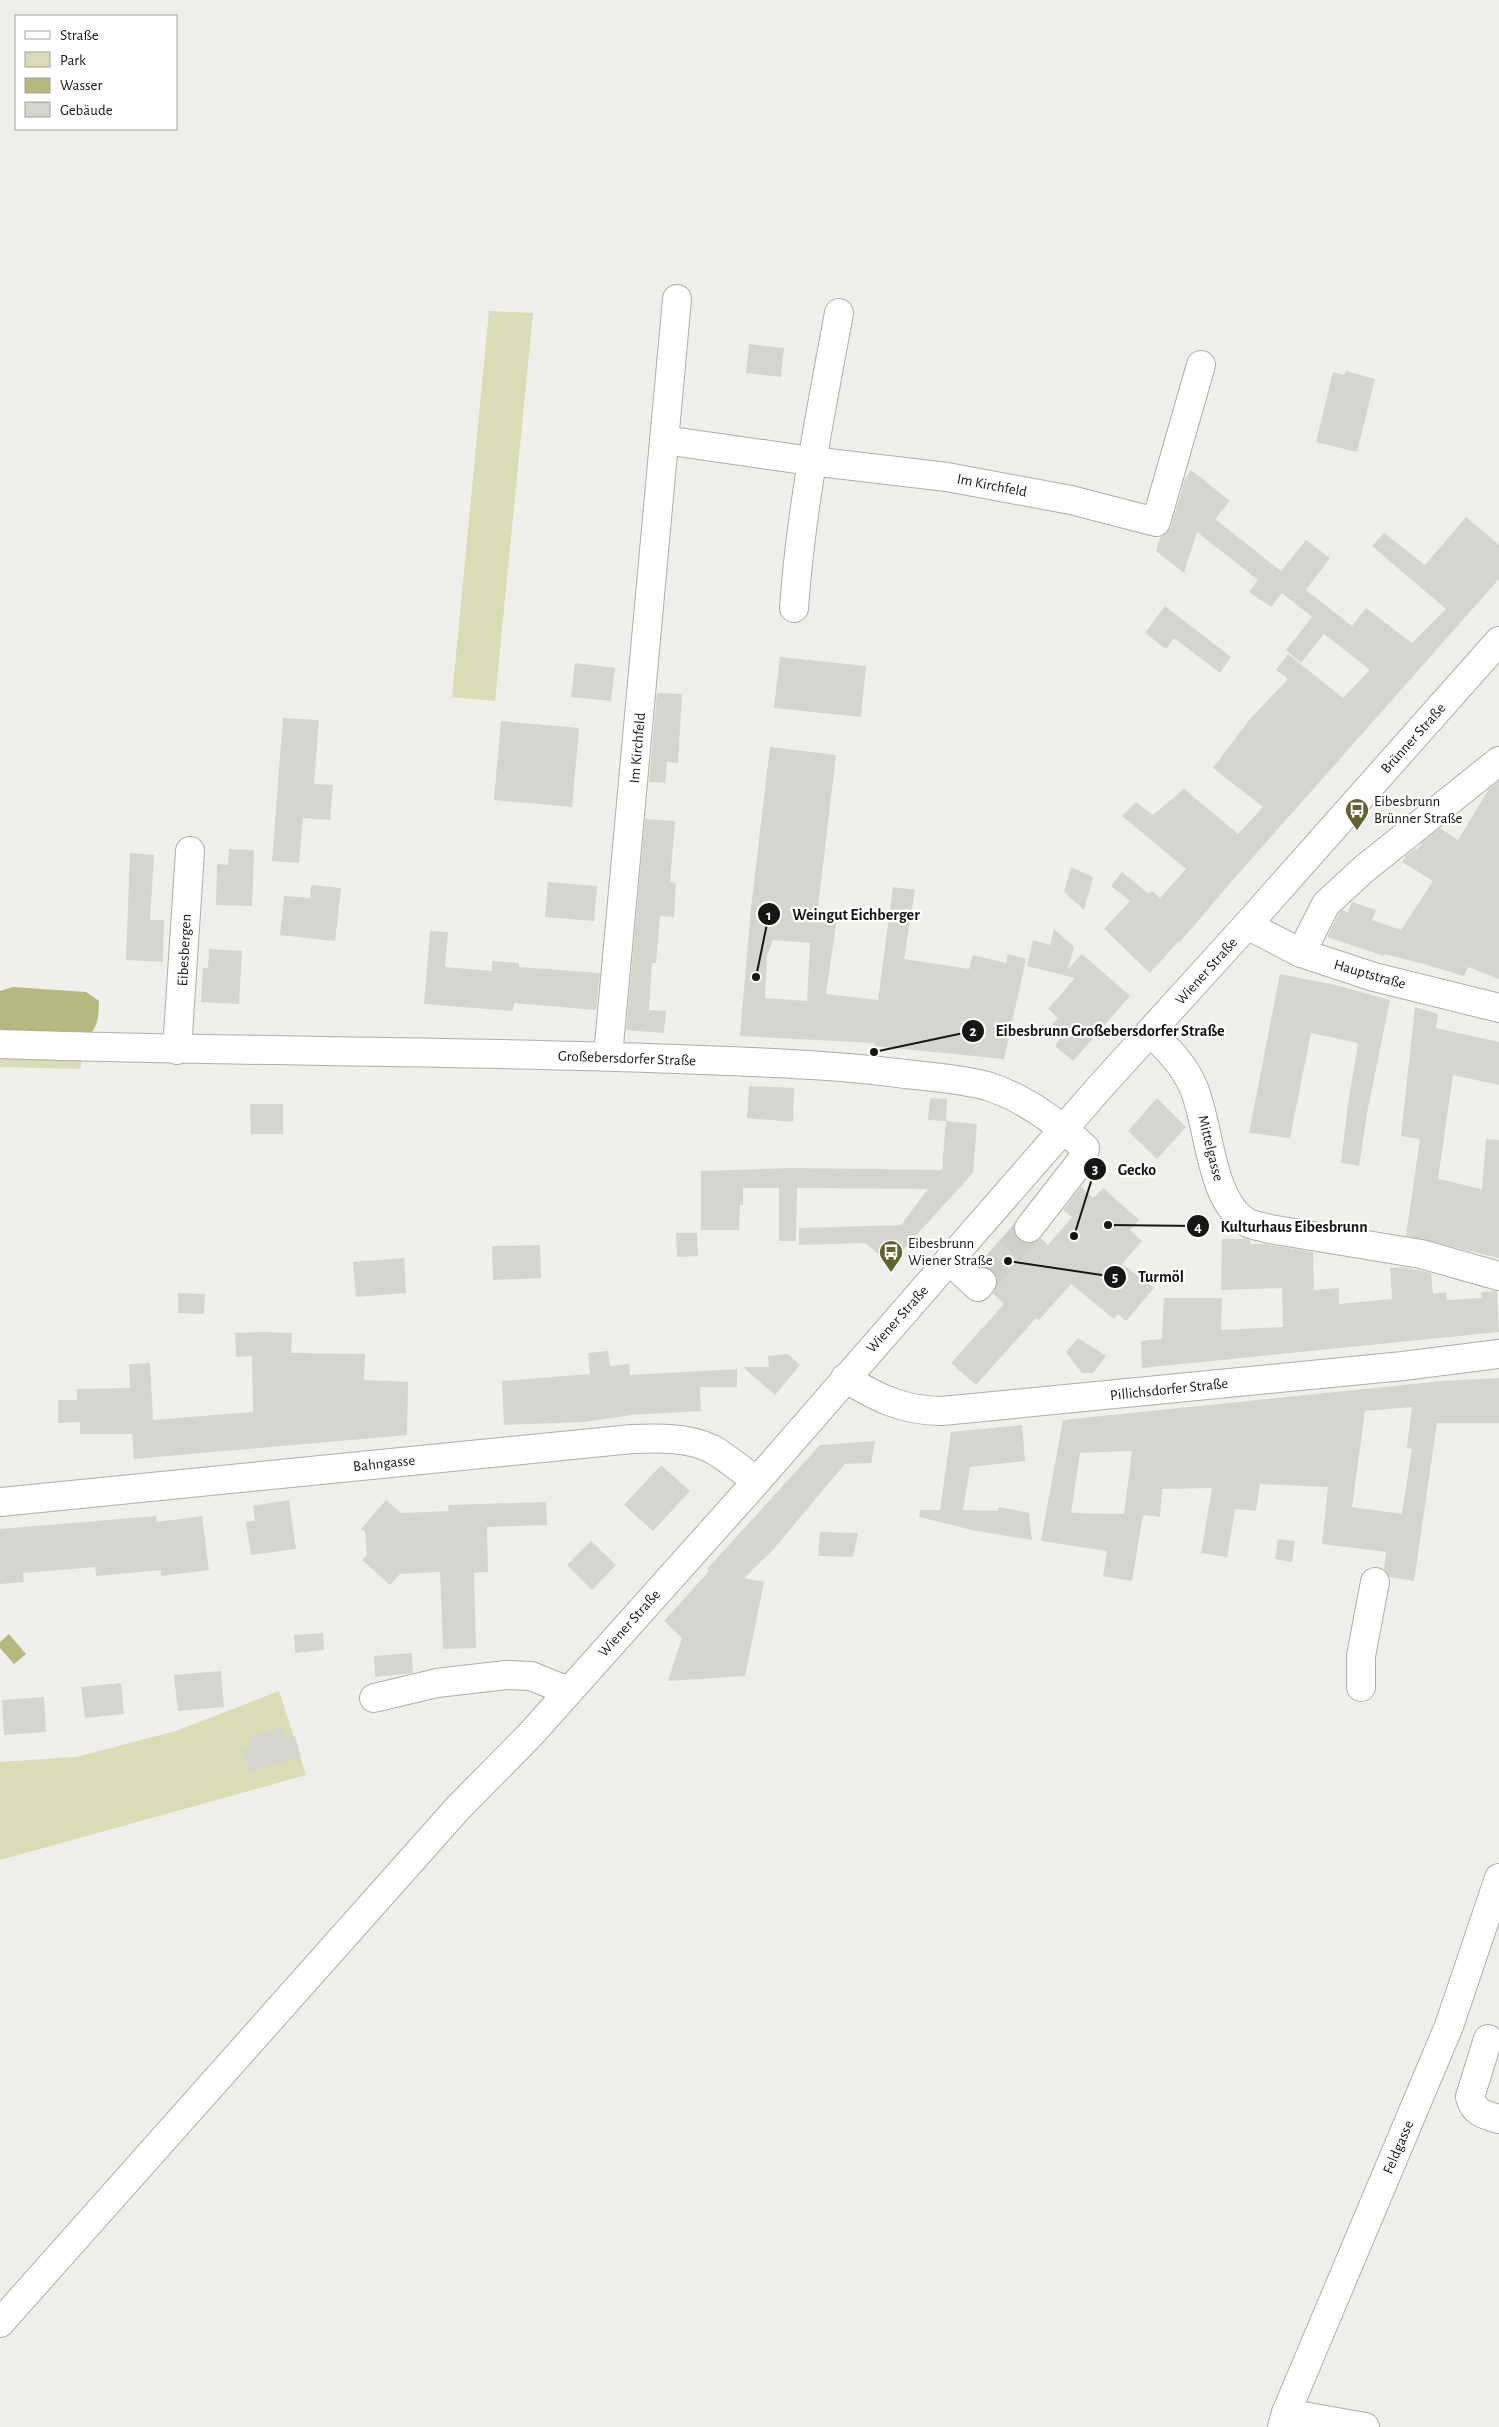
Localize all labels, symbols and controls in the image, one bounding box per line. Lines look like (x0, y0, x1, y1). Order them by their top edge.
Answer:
legend (15, 15, 178, 130)
text: Straße (60, 28, 99, 43)
text: Park (60, 53, 86, 68)
text: Wasser (60, 78, 103, 93)
text: Gebäude (60, 103, 113, 118)
street label: Im Kirchfeld (956, 471, 1028, 500)
street label: Brünner Straße (1378, 700, 1449, 776)
street label: Im Kirchfeld (627, 712, 648, 784)
place label: Eibesbrunn Brünner Straße (1374, 794, 1463, 826)
bus stop icon: Eibesbrunn Brünner Straße (1344, 797, 1370, 831)
callout: Weingut Eichberger (757, 899, 929, 930)
text: Weingut Eichberger (792, 907, 920, 923)
text: 1 (766, 908, 772, 923)
street label: Eibesbergen (175, 913, 194, 987)
street label: Wiener Straße (1172, 935, 1240, 1008)
street label: Hauptstraße (1332, 957, 1408, 992)
callout: Eibesbrunn Großebersdorfer Straße (960, 1015, 1234, 1046)
text: Eibesbrunn Großebersdorfer Straße (995, 1023, 1225, 1039)
text: 2 (969, 1024, 977, 1039)
street label: Großebersdorfer Straße (558, 1049, 696, 1068)
street label: Mittelgasse (1195, 1114, 1226, 1183)
callout: Gecko (1082, 1154, 1166, 1185)
text: 3 (1092, 1162, 1098, 1177)
text: Gecko (1118, 1162, 1156, 1178)
callout: Kulturhaus Eibesbrunn (1185, 1211, 1377, 1242)
text: Kulturhaus Eibesbrunn (1220, 1219, 1368, 1235)
text: 4 (1194, 1220, 1202, 1235)
place label: Eibesbrunn Wiener Straße (908, 1236, 993, 1268)
bus stop icon: Eibesbrunn Wiener Straße (878, 1239, 904, 1273)
callout: Turmöl (1103, 1261, 1194, 1292)
text: Turmöl (1138, 1269, 1184, 1285)
text: 5 (1112, 1270, 1118, 1285)
street label: Wiener Straße (863, 1283, 931, 1356)
street label: Pillichsdorfer Straße (1109, 1376, 1229, 1403)
street label: Bahngasse (352, 1453, 416, 1474)
street label: Wiener Straße (595, 1587, 663, 1660)
street label: Feldgasse (1381, 2118, 1416, 2176)

